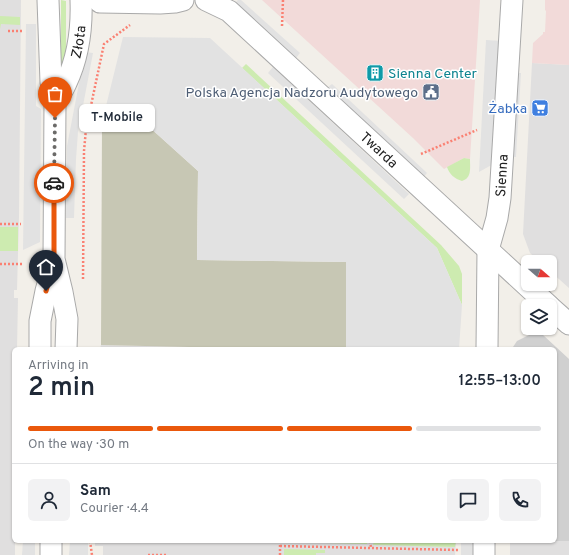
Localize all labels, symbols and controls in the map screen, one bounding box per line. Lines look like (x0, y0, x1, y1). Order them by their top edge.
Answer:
street label: Złota (68, 25, 90, 60)
building icon: Sienna Center (365, 63, 385, 83)
place label: Sienna Center (388, 66, 478, 83)
pin (38, 77, 72, 118)
public building icon: Polska Agencja Nadzoru Audytowego (421, 82, 441, 102)
icon: bag (44, 83, 66, 105)
place label: Polska Agencja Nadzoru Audytowego (185, 85, 418, 102)
supermarket icon: Żabka (530, 98, 550, 118)
place label: Żabka (488, 100, 527, 118)
callout: T-Mobile (79, 104, 155, 132)
text: T-Mobile (91, 110, 143, 126)
street label: Twarda (356, 129, 401, 172)
street label: Sienna (493, 154, 513, 198)
courier (34, 163, 74, 203)
icon: car (43, 172, 65, 194)
pin (29, 250, 63, 291)
north arrow (521, 255, 557, 291)
map controls (521, 255, 557, 335)
icon: home (35, 256, 57, 278)
button: layers (521, 299, 557, 335)
text: Arriving in (28, 358, 89, 374)
text: 2 min (28, 372, 95, 405)
text: 12:55–13:00 (458, 372, 541, 391)
text: On the way · 30 m (28, 437, 129, 453)
button: person (28, 479, 70, 521)
button: chat (447, 479, 489, 521)
button: phone (499, 479, 541, 521)
text: Sam (80, 482, 111, 501)
text: Courier · 4.4 (80, 501, 149, 517)

